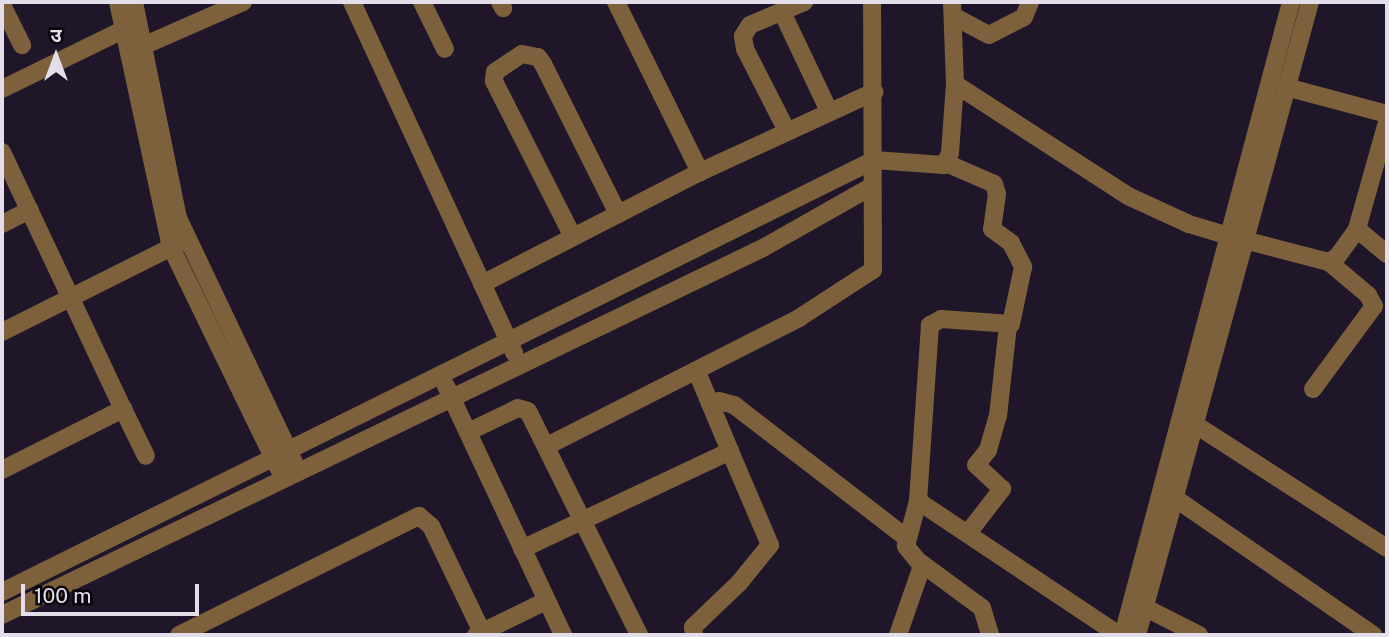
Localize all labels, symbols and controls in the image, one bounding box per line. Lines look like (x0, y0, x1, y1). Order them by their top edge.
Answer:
north arrow (21, 21, 91, 91)
text: उ (50, 24, 62, 46)
scale bar (24, 570, 203, 614)
text: 100 m (34, 583, 91, 608)

